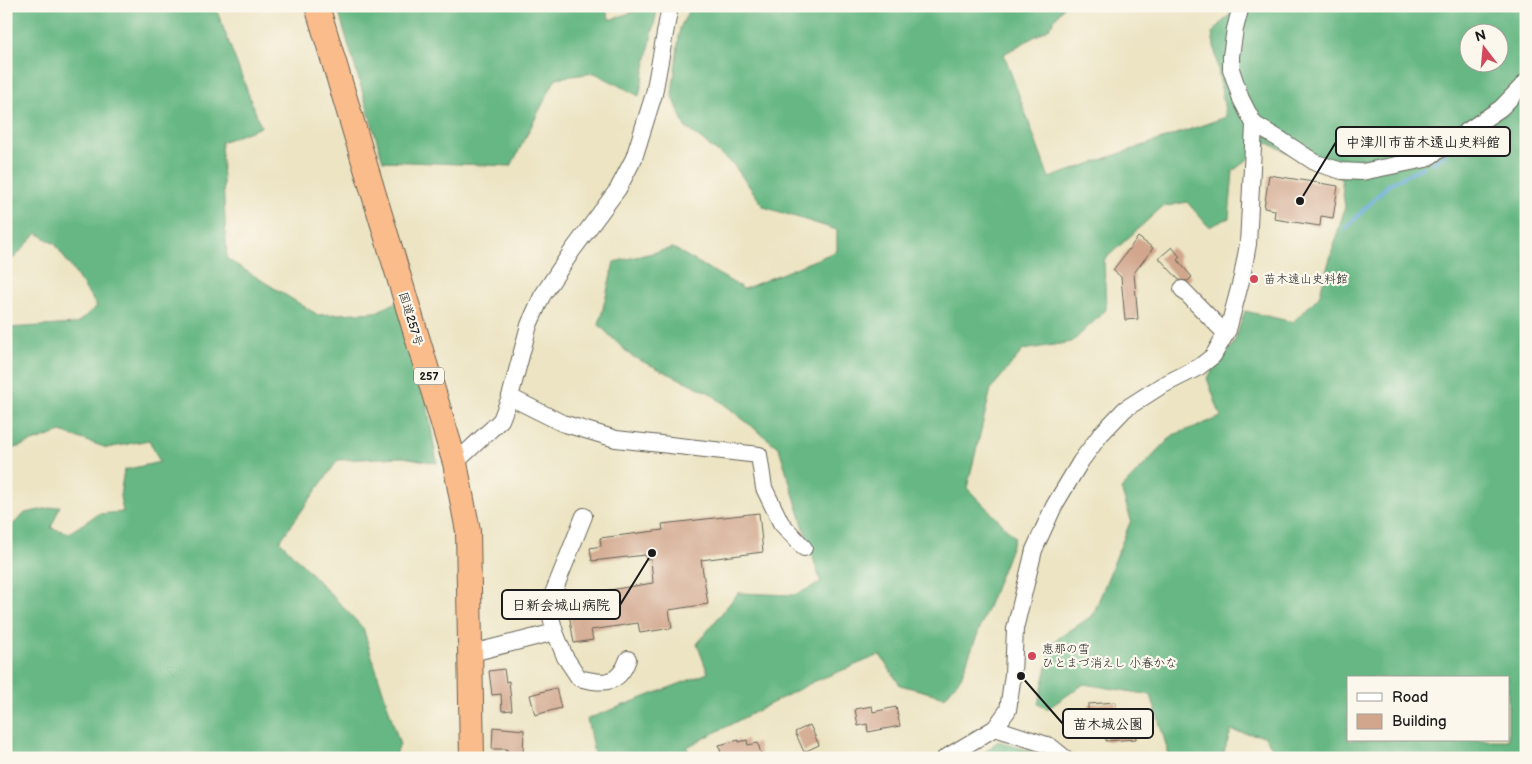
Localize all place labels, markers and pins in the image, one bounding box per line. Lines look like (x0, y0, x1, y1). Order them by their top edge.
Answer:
callout: 中津川市苗木遠山史料館 (1336, 127, 1510, 156)
place label: 苗木遠山史料館 (1264, 272, 1348, 287)
marker: 苗木遠山史料館 (1248, 273, 1260, 285)
callout: 日新会城山病院 (502, 590, 620, 619)
place label: 恵那の雪 ひとまづ消えし 小春かな (1042, 642, 1177, 671)
marker: 恵那の雪 ひとまづ消えし 小春かな (1026, 650, 1038, 662)
callout: 苗木城公園 (1063, 709, 1153, 738)

